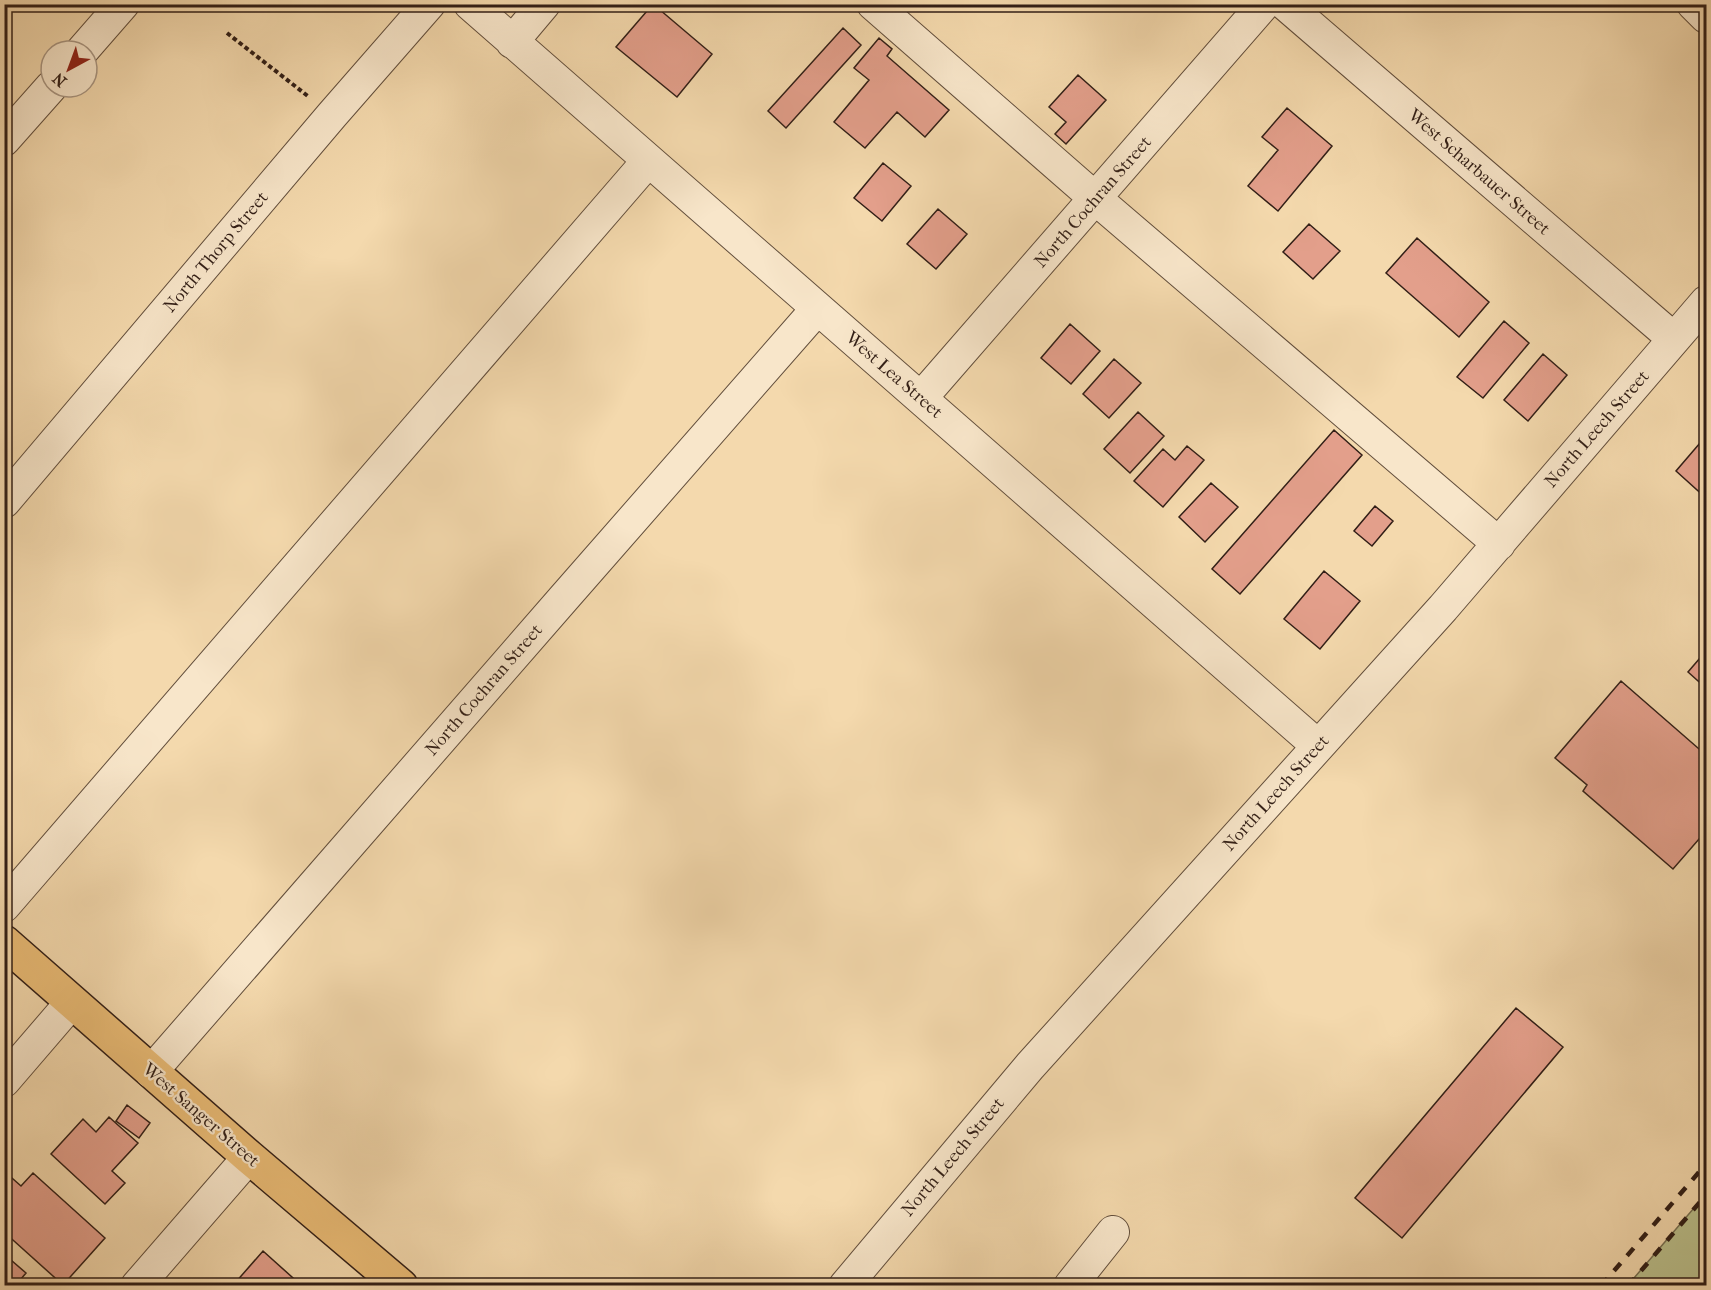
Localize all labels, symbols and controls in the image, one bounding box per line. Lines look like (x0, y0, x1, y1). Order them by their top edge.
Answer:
north arrow (39, 39, 99, 99)
text: N (48, 68, 70, 91)
street label: West Scharbauer Street (1403, 104, 1555, 240)
street label: North Cochran Street (1030, 131, 1156, 272)
street label: North Thorp Street (159, 187, 273, 317)
street label: West Lea Street (840, 326, 947, 423)
street label: North Leech Street (1540, 366, 1654, 492)
street label: North Cochran Street (421, 619, 547, 760)
street label: North Leech Street (1218, 730, 1334, 855)
street label: West Sanger Street (138, 1058, 264, 1172)
street label: North Leech Street (897, 1093, 1009, 1221)

